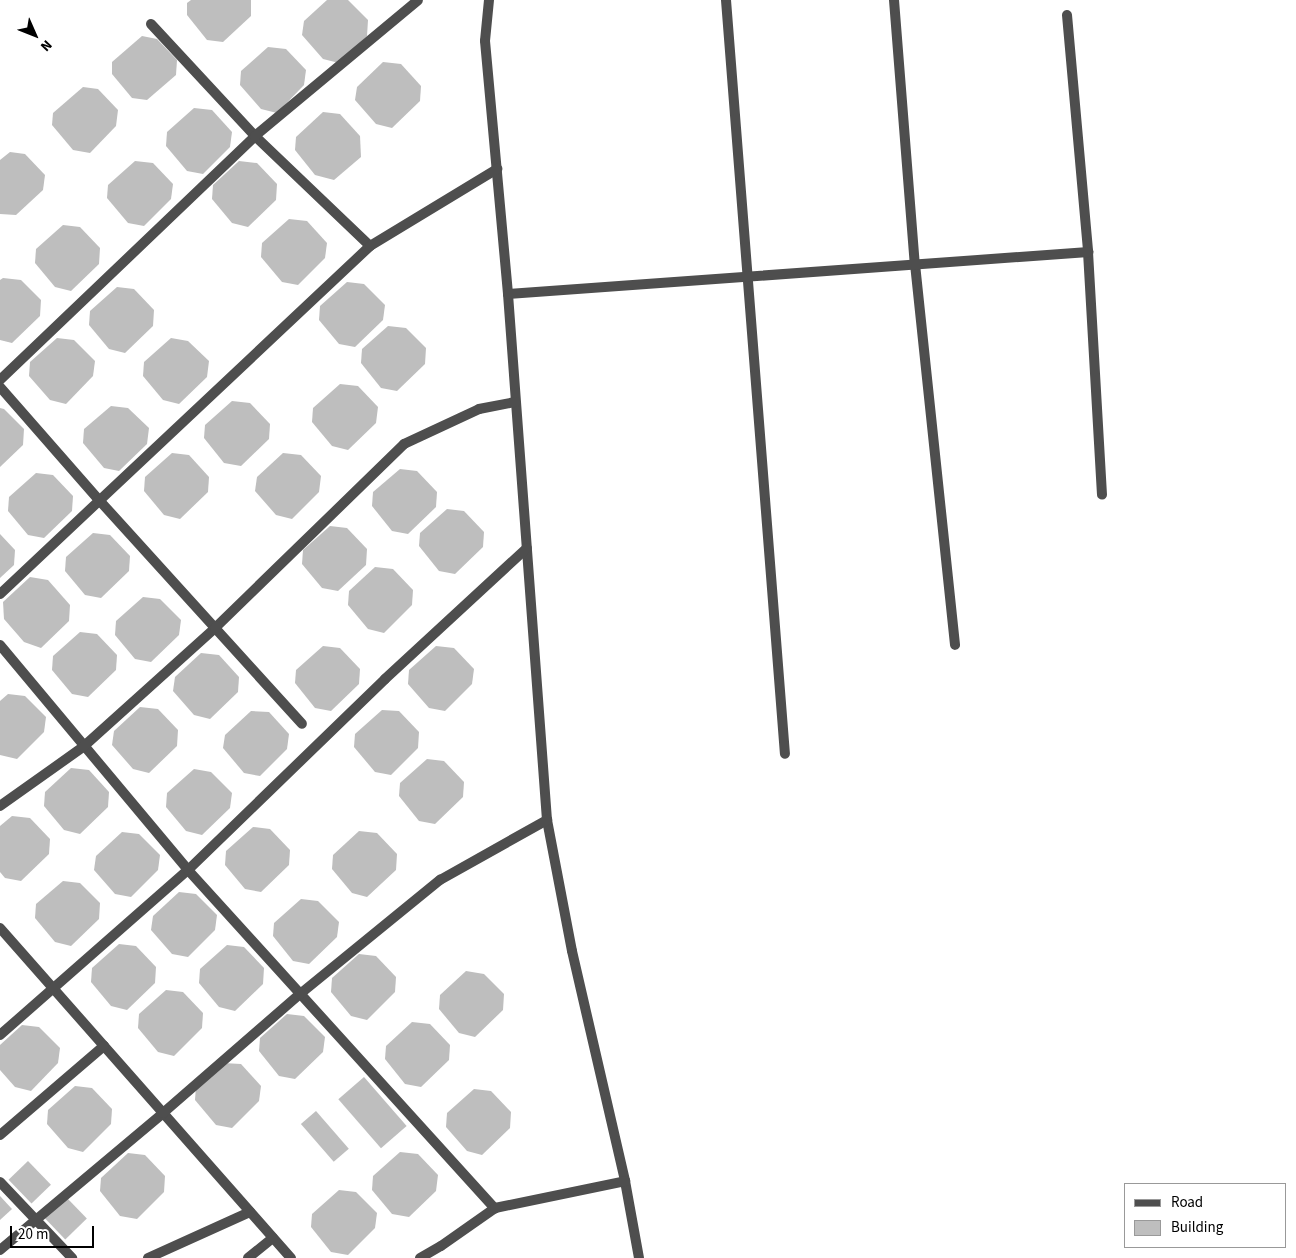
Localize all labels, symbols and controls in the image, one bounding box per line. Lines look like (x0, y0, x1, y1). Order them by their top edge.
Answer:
north arrow (10, 10, 60, 60)
text: N (35, 35, 56, 56)
legend (1124, 1183, 1286, 1248)
text: Road (1171, 1192, 1203, 1213)
scale bar (12, 1216, 96, 1248)
text: Building (1171, 1217, 1223, 1238)
text: 20 m (18, 1224, 48, 1245)

